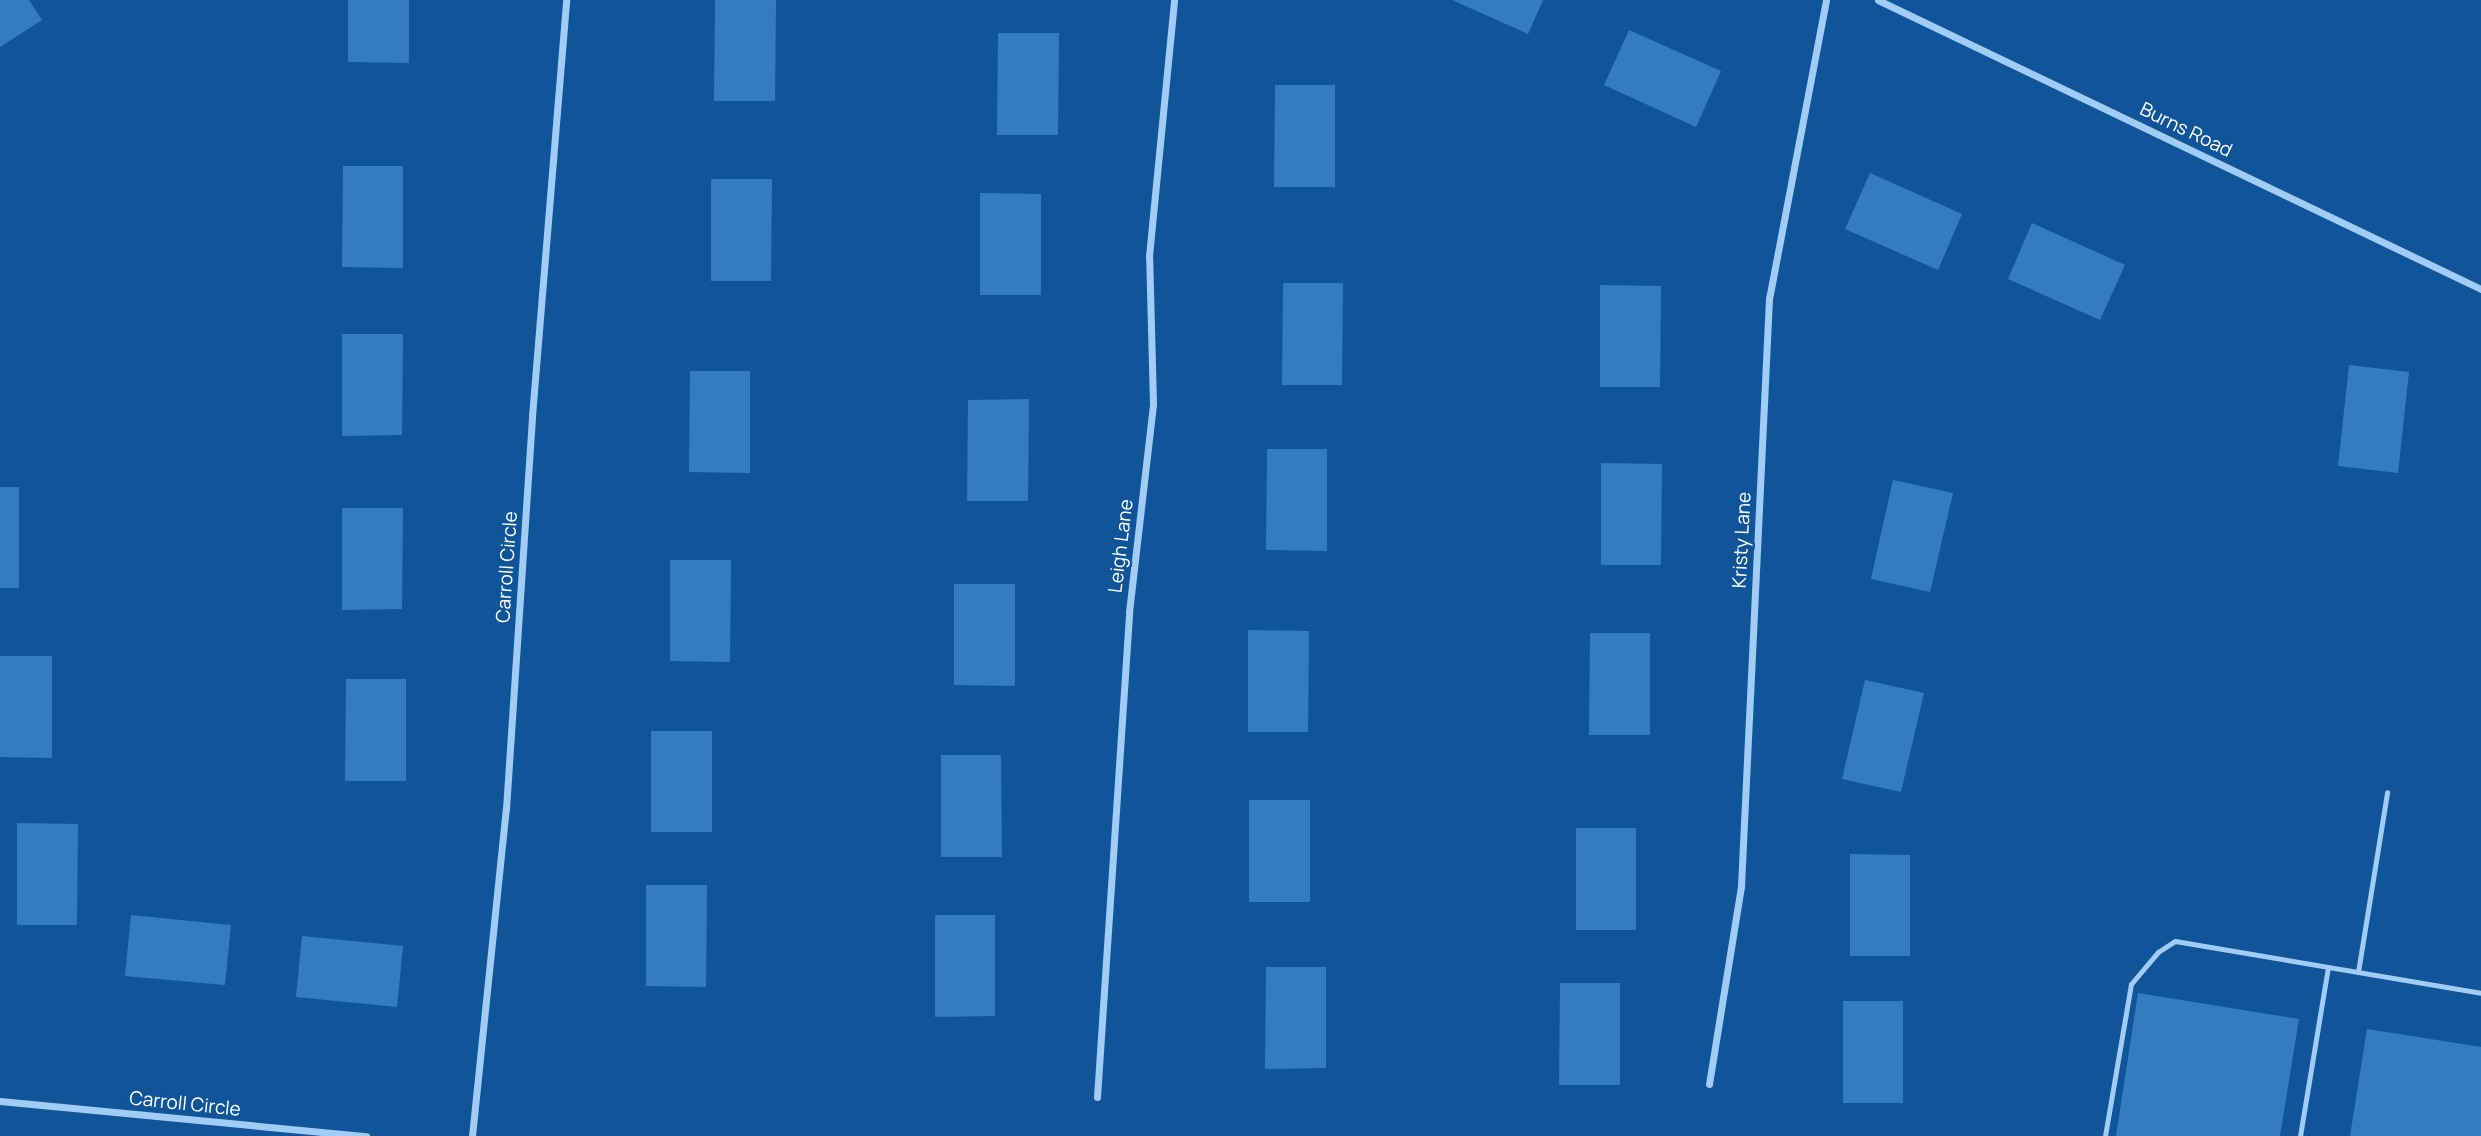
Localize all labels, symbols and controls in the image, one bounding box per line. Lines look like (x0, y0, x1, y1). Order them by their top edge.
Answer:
street label: Burns Road (2136, 98, 2236, 162)
street label: Kristy Lane (1728, 491, 1756, 589)
street label: Leigh Lane (1104, 498, 1138, 594)
street label: Carroll Circle (492, 510, 522, 624)
street label: Carroll Circle (128, 1087, 242, 1121)

